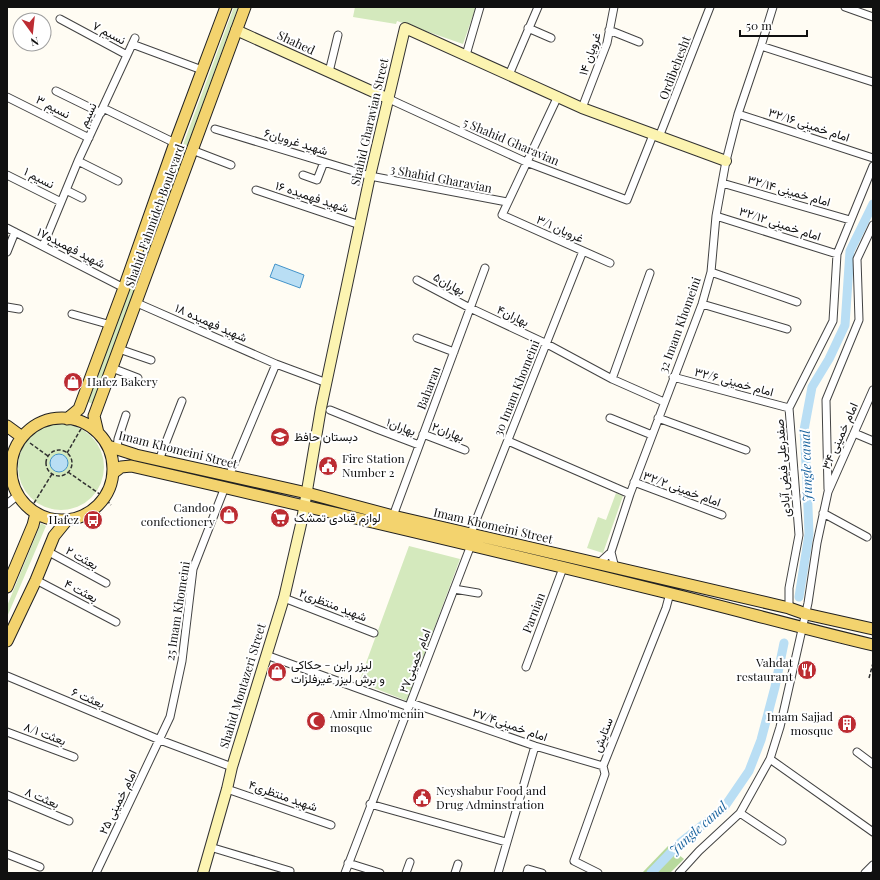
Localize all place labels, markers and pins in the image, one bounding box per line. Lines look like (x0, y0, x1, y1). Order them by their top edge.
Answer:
shop icon: Hafez Bakery (62, 371, 84, 393)
place label: Hafez Bakery (87, 373, 158, 389)
school or university icon: دبستان حافظ (269, 426, 291, 448)
place label: دبستان حافظ (294, 428, 358, 444)
place label: Fire Station Number 2 (342, 450, 405, 480)
public building icon: Fire Station Number 2 (317, 455, 339, 477)
place label: Candoo confectionery (141, 499, 215, 529)
shop icon: Candoo confectionery (218, 504, 240, 526)
supermarket icon: لوازم قنادی تمشک (269, 507, 291, 529)
bus stop icon: Hafez (82, 509, 104, 531)
place label: لوازم قنادی تمشک (294, 509, 381, 526)
place label: Hafez (48, 511, 79, 527)
place label: Vahdat restaurant (737, 654, 794, 684)
place label: لیزر راین - حکاکی و برش لیزر غیرفلزات (291, 656, 385, 687)
restaurant icon: Vahdat restaurant (796, 659, 818, 681)
shop icon: لیزر راین - حکاکی و برش لیزر غیرفلزات (266, 661, 288, 683)
place label: Amir Almo'menin mosque (329, 705, 424, 735)
place label: Imam Sajjad mosque (767, 708, 833, 738)
mosque icon: Amir Almo'menin mosque (305, 710, 327, 732)
building icon: Imam Sajjad mosque (836, 713, 858, 735)
place label: Neyshabur Food and Drug Adminstration (436, 782, 546, 812)
public building icon: Neyshabur Food and Drug Adminstration (411, 787, 433, 809)

